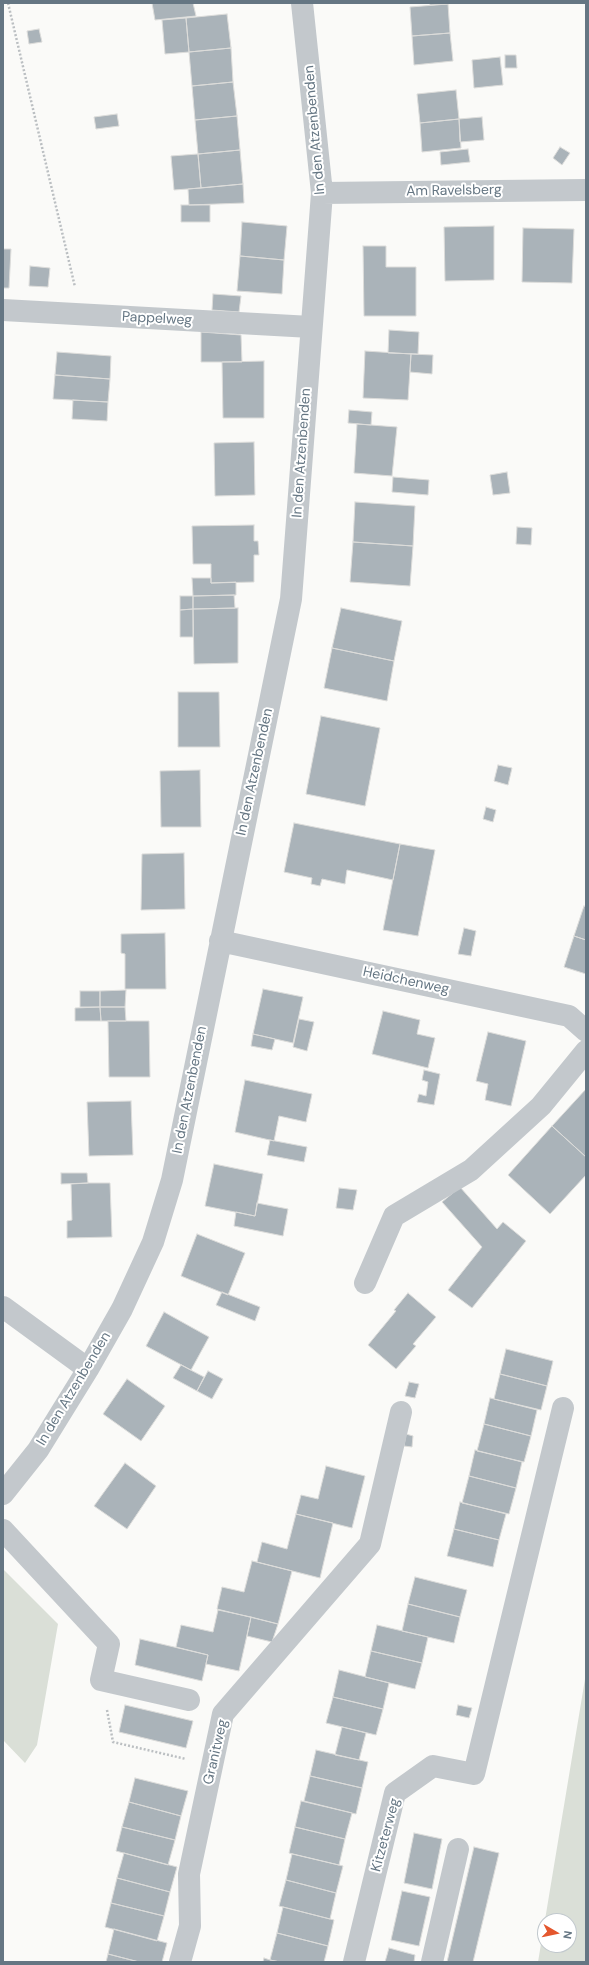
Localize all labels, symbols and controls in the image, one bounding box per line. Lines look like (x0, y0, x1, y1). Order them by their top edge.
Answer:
street label: In den Atzenbenden (301, 65, 329, 195)
street label: Am Ravelsberg (406, 182, 502, 200)
street label: Pappelweg (122, 309, 192, 329)
street label: In den Atzenbenden (289, 388, 315, 518)
street label: In den Atzenbenden (233, 707, 277, 837)
street label: Heidchenweg (361, 964, 451, 998)
street label: In den Atzenbenden (169, 1025, 211, 1155)
street label: In den Atzenbenden (33, 1329, 115, 1449)
street label: Granitweg (200, 1718, 232, 1786)
street label: Kitzeterweg (368, 1796, 404, 1874)
north arrow (537, 1913, 577, 1953)
text: N (560, 1930, 575, 1940)

